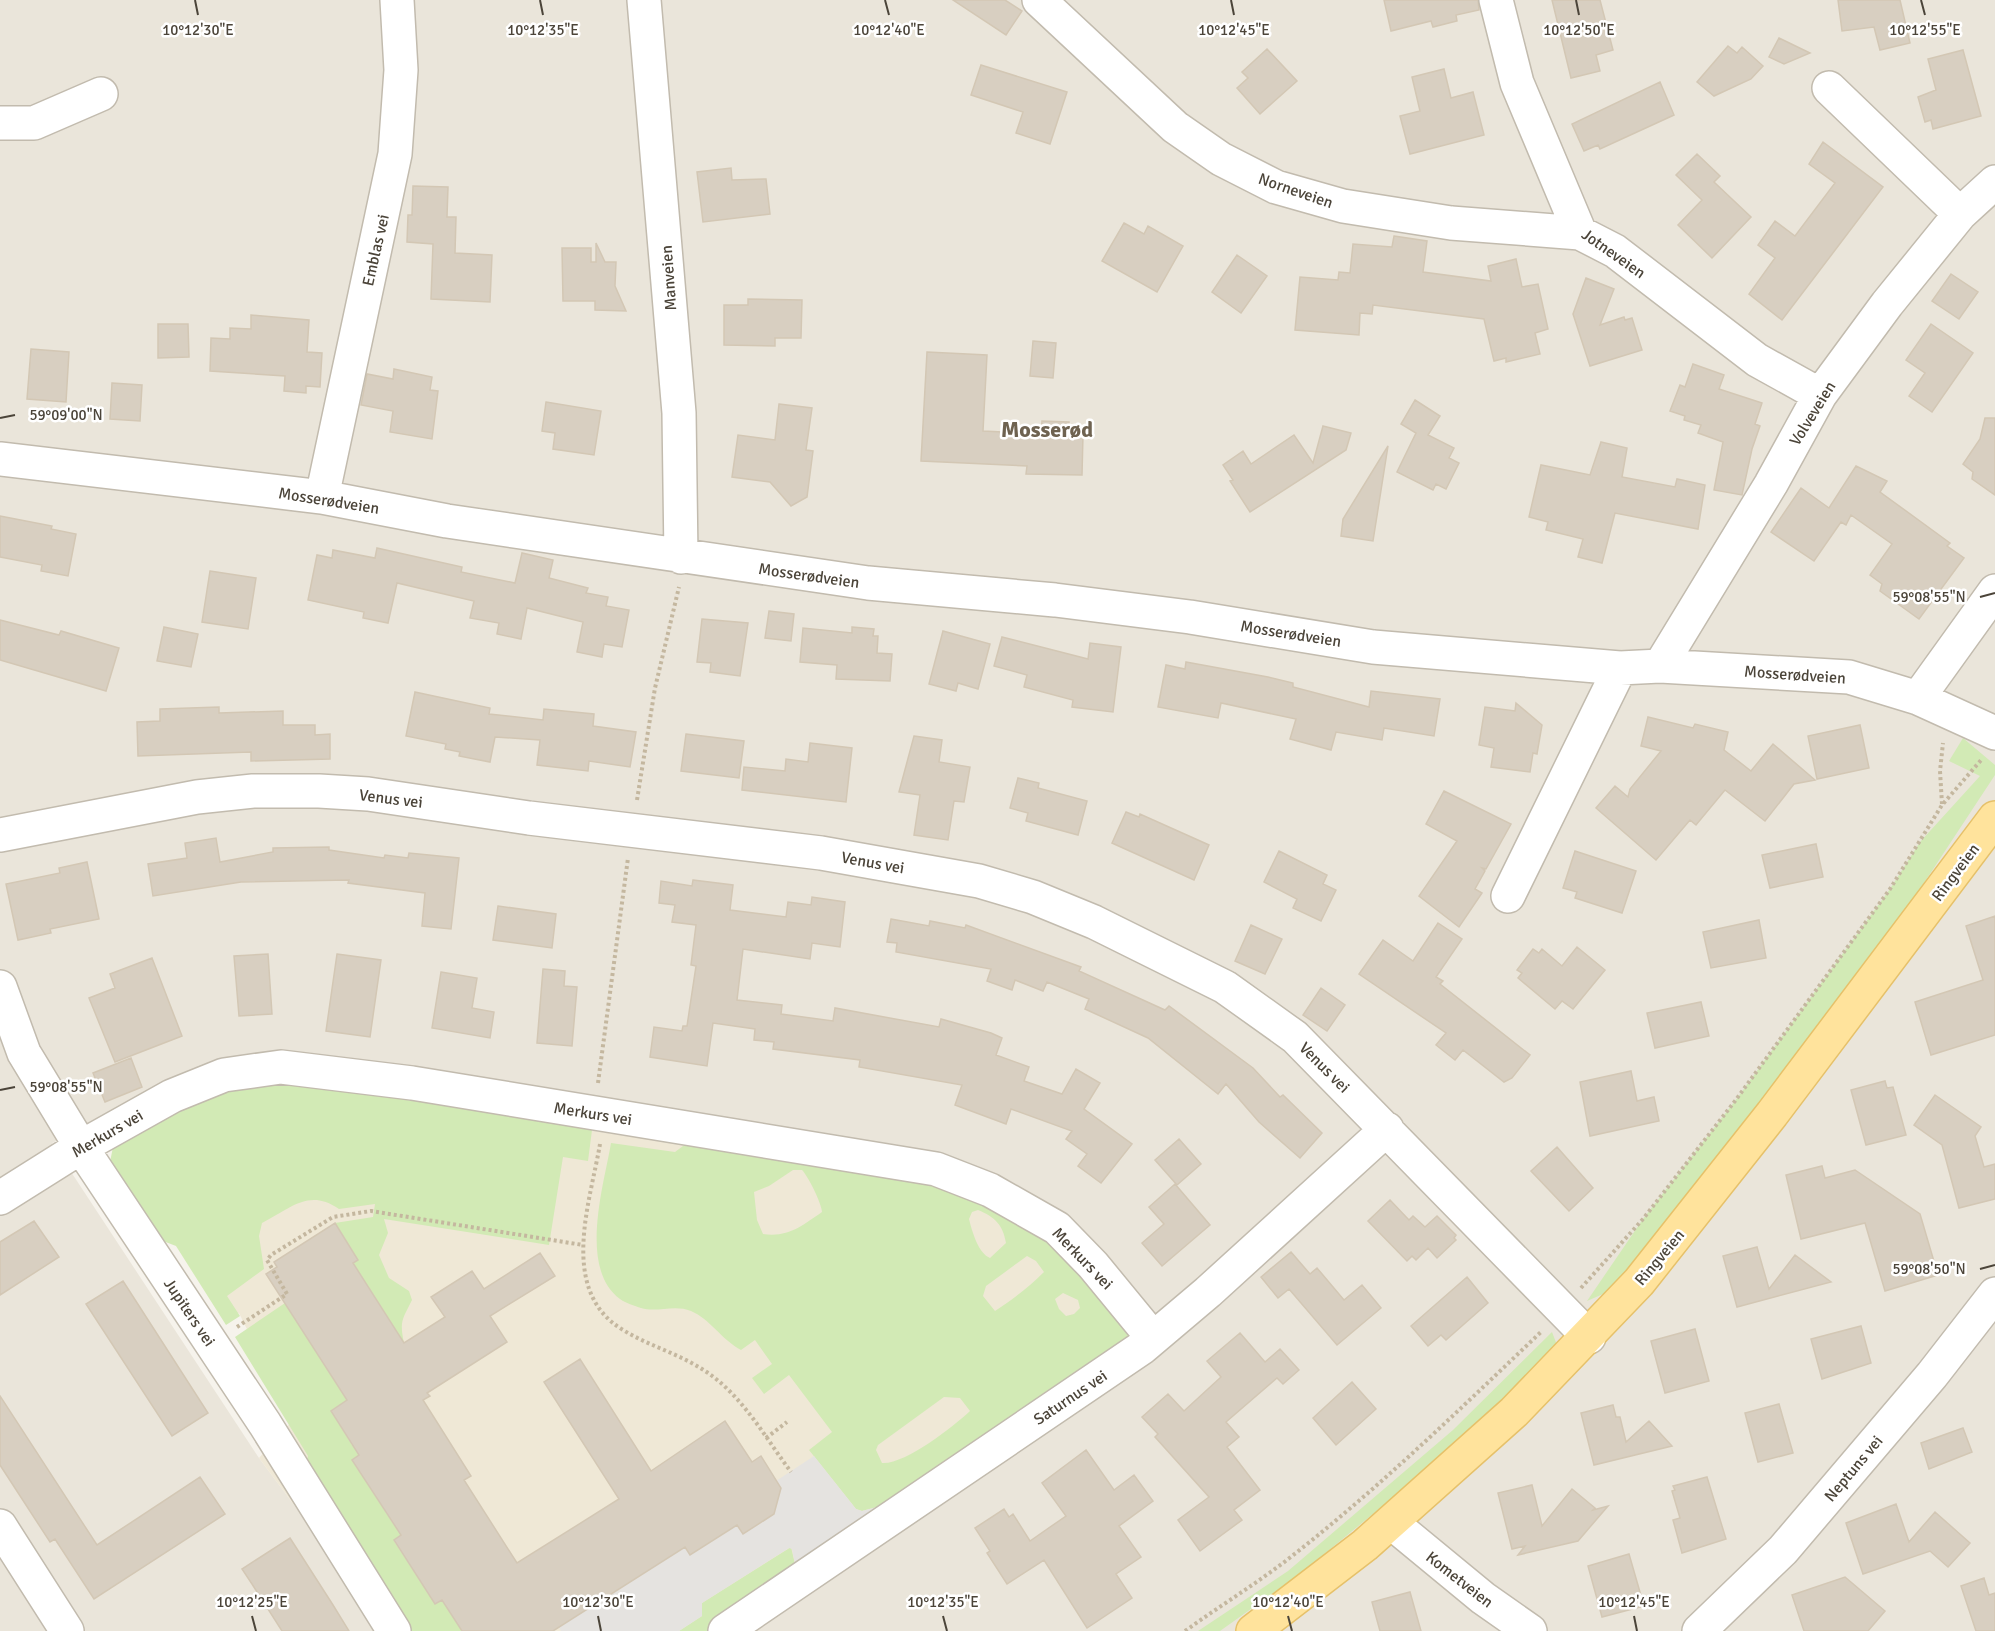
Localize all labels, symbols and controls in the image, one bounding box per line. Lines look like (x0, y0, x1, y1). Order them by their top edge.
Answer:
text: 10°12'30"E (162, 21, 234, 39)
text: 10°12'35"E (507, 21, 579, 39)
text: 10°12'40"E (853, 21, 925, 39)
text: 10°12'45"E (1198, 21, 1270, 39)
text: 10°12'50"E (1543, 21, 1615, 39)
text: 10°12'55"E (1889, 21, 1961, 39)
street label: Norneveien (1256, 169, 1336, 213)
street label: Emblas vei (358, 212, 394, 288)
street label: Jotneveien (1578, 225, 1649, 283)
street label: Manveien (657, 244, 681, 311)
street label: Volveveien (1785, 378, 1840, 449)
text: 59°09'00"N (29, 406, 103, 424)
district label: Mosserød (1001, 416, 1093, 443)
street label: Mosserødveien (277, 483, 381, 519)
street label: Mosserødveien (757, 559, 861, 593)
text: 59°08'55"N (1892, 588, 1966, 606)
street label: Mosserødveien (1239, 616, 1343, 652)
street label: Mosserødveien (1743, 661, 1846, 689)
street label: Venus vei (358, 785, 424, 813)
street label: Ringveien (1928, 840, 1984, 905)
street label: Venus vei (840, 848, 906, 878)
street label: Venus vei (1295, 1038, 1354, 1097)
text: 59°08'55"N (29, 1078, 103, 1096)
street label: Merkurs vei (552, 1098, 633, 1130)
street label: Merkurs vei (68, 1105, 147, 1162)
street label: Merkurs vei (1048, 1223, 1117, 1294)
street label: Ringveien (1630, 1225, 1689, 1290)
text: 59°08'50"N (1892, 1260, 1966, 1278)
street label: Jupiters vei (159, 1275, 219, 1350)
street label: Saturnus vei (1030, 1366, 1111, 1430)
street label: Neptuns vei (1820, 1431, 1887, 1506)
street label: Kometveien (1422, 1547, 1497, 1612)
text: 10°12'25"E (216, 1593, 288, 1611)
text: 10°12'30"E (562, 1593, 634, 1611)
text: 10°12'35"E (907, 1593, 979, 1611)
text: 10°12'40"E (1252, 1593, 1324, 1611)
text: 10°12'45"E (1598, 1593, 1670, 1611)

